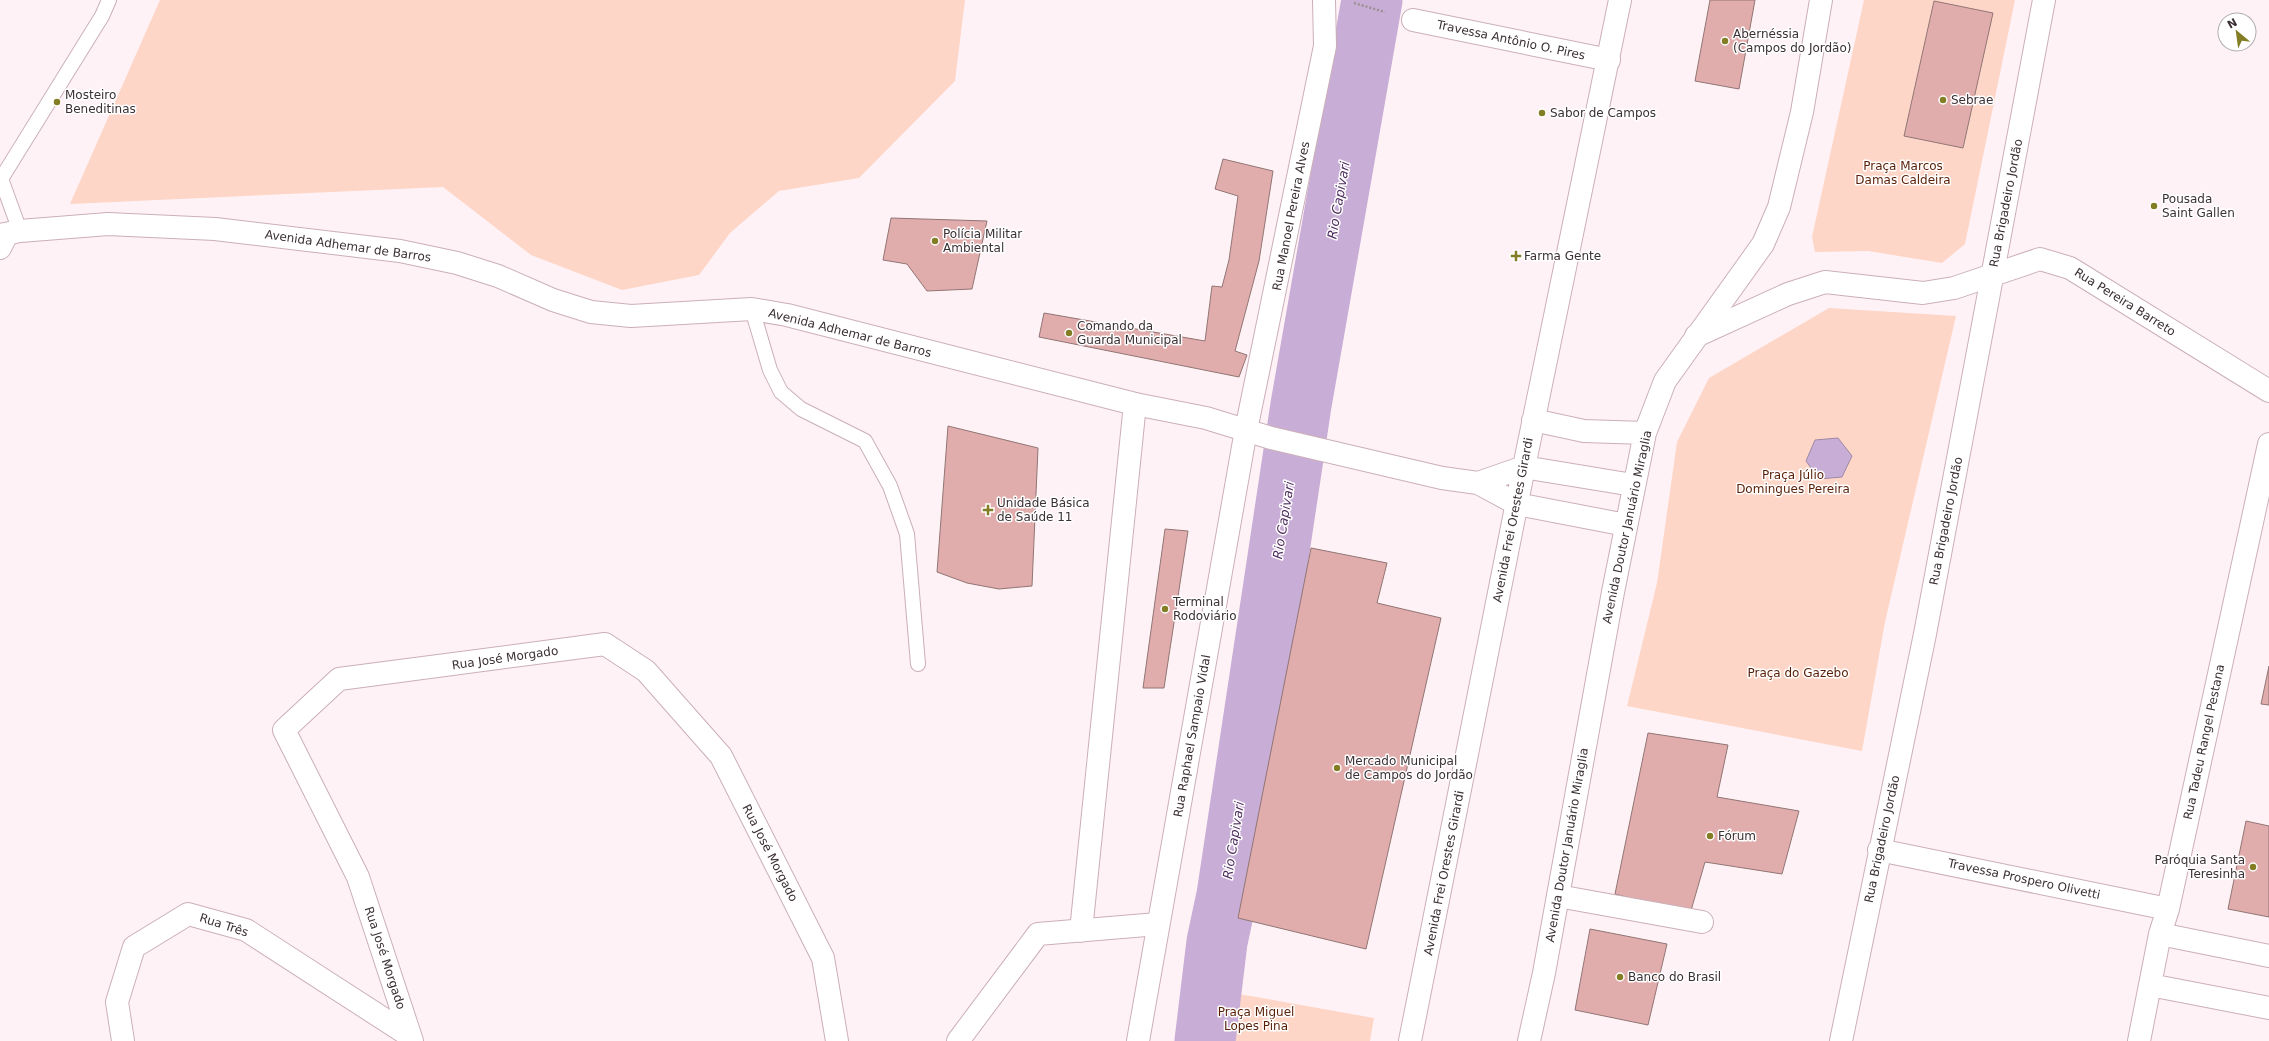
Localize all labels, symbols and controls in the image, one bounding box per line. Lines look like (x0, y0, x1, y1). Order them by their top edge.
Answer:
north arrow (2217, 12, 2257, 52)
text: N (2225, 16, 2240, 32)
street label: Travessa Antônio O. Pires (1435, 17, 1586, 63)
place label: Abernéssia (Campos do Jordão) (1733, 27, 1852, 55)
marker: Abernéssia (Campos do Jordão) (1720, 36, 1730, 46)
place label: Mosteiro Beneditinas (65, 88, 136, 116)
place label: Sebrae (1951, 93, 1993, 107)
marker: Sebrae (1938, 95, 1948, 105)
marker: Mosteiro Beneditinas (52, 97, 62, 107)
place label: Sabor de Campos (1550, 106, 1656, 120)
marker: Sabor de Campos (1537, 108, 1547, 118)
street label: Rua Brigadeiro Jordão (1987, 138, 2025, 268)
street label: Rua Manoel Pereira Alves (1270, 140, 1312, 292)
park label: Praça Marcos Damas Caldeira (1855, 159, 1951, 187)
water label: Rio Capivari (1324, 160, 1353, 240)
place label: Pousada Saint Gallen (2162, 192, 2235, 220)
marker: Pousada Saint Gallen (2149, 201, 2159, 211)
street label: Avenida Adhemar de Barros (264, 227, 432, 265)
place label: Polícia Militar Ambiental (943, 227, 1022, 255)
marker: Polícia Militar Ambiental (930, 236, 940, 246)
place label: Farma Gente (1524, 249, 1601, 263)
marker: Farma Gente (1511, 251, 1521, 261)
street label: Rua Pereira Barreto (2072, 265, 2178, 339)
street label: Avenida Adhemar de Barros (767, 306, 933, 360)
place label: Comando da Guarda Municipal (1077, 319, 1182, 347)
marker: Comando da Guarda Municipal (1064, 328, 1074, 338)
street label: Avenida Doutor Januário Miraglia (1600, 429, 1654, 625)
street label: Avenida Frei Orestes Girardi (1490, 436, 1536, 604)
street label: Rua Brigadeiro Jordão (1927, 456, 1965, 586)
park label: Praça Júlio Domingues Pereira (1736, 468, 1850, 496)
water label: Rio Capivari (1270, 480, 1297, 560)
place label: Unidade Básica de Saúde 11 (997, 496, 1090, 524)
marker: Unidade Básica de Saúde 11 (982, 504, 994, 516)
place label: Terminal Rodoviário (1172, 595, 1237, 623)
marker: Terminal Rodoviário (1160, 604, 1170, 614)
street label: Rua José Morgado (451, 644, 559, 672)
street label: Rua Raphael Sampaio Vidal (1171, 654, 1213, 818)
street label: Rua Tadeu Rangel Pestana (2181, 663, 2227, 821)
park label: Praça do Gazebo (1747, 666, 1849, 680)
street label: Avenida Doutor Januário Miraglia (1543, 747, 1591, 943)
place label: Mercado Municipal de Campos do Jordão (1345, 754, 1473, 782)
marker: Mercado Municipal de Campos do Jordão (1332, 763, 1342, 773)
street label: Rua Brigadeiro Jordão (1862, 774, 1902, 904)
street label: Avenida Frei Orestes Girardi (1421, 789, 1467, 957)
water label: Rio Capivari (1220, 800, 1247, 880)
street label: Rua José Morgado (739, 802, 801, 904)
place label: Fórum (1718, 829, 1756, 843)
marker: Fórum (1705, 831, 1715, 841)
place label: Paróquia Santa Teresinha (2155, 853, 2245, 881)
street label: Travessa Prospero Olivetti (1946, 856, 2101, 902)
marker: Paróquia Santa Teresinha (2248, 862, 2258, 872)
street label: Rua José Morgado (362, 905, 408, 1011)
street label: Rua Três (198, 911, 250, 939)
place label: Banco do Brasil (1628, 970, 1721, 984)
marker: Banco do Brasil (1615, 972, 1625, 982)
park label: Praça Miguel Lopes Pina (1218, 1005, 1294, 1033)

